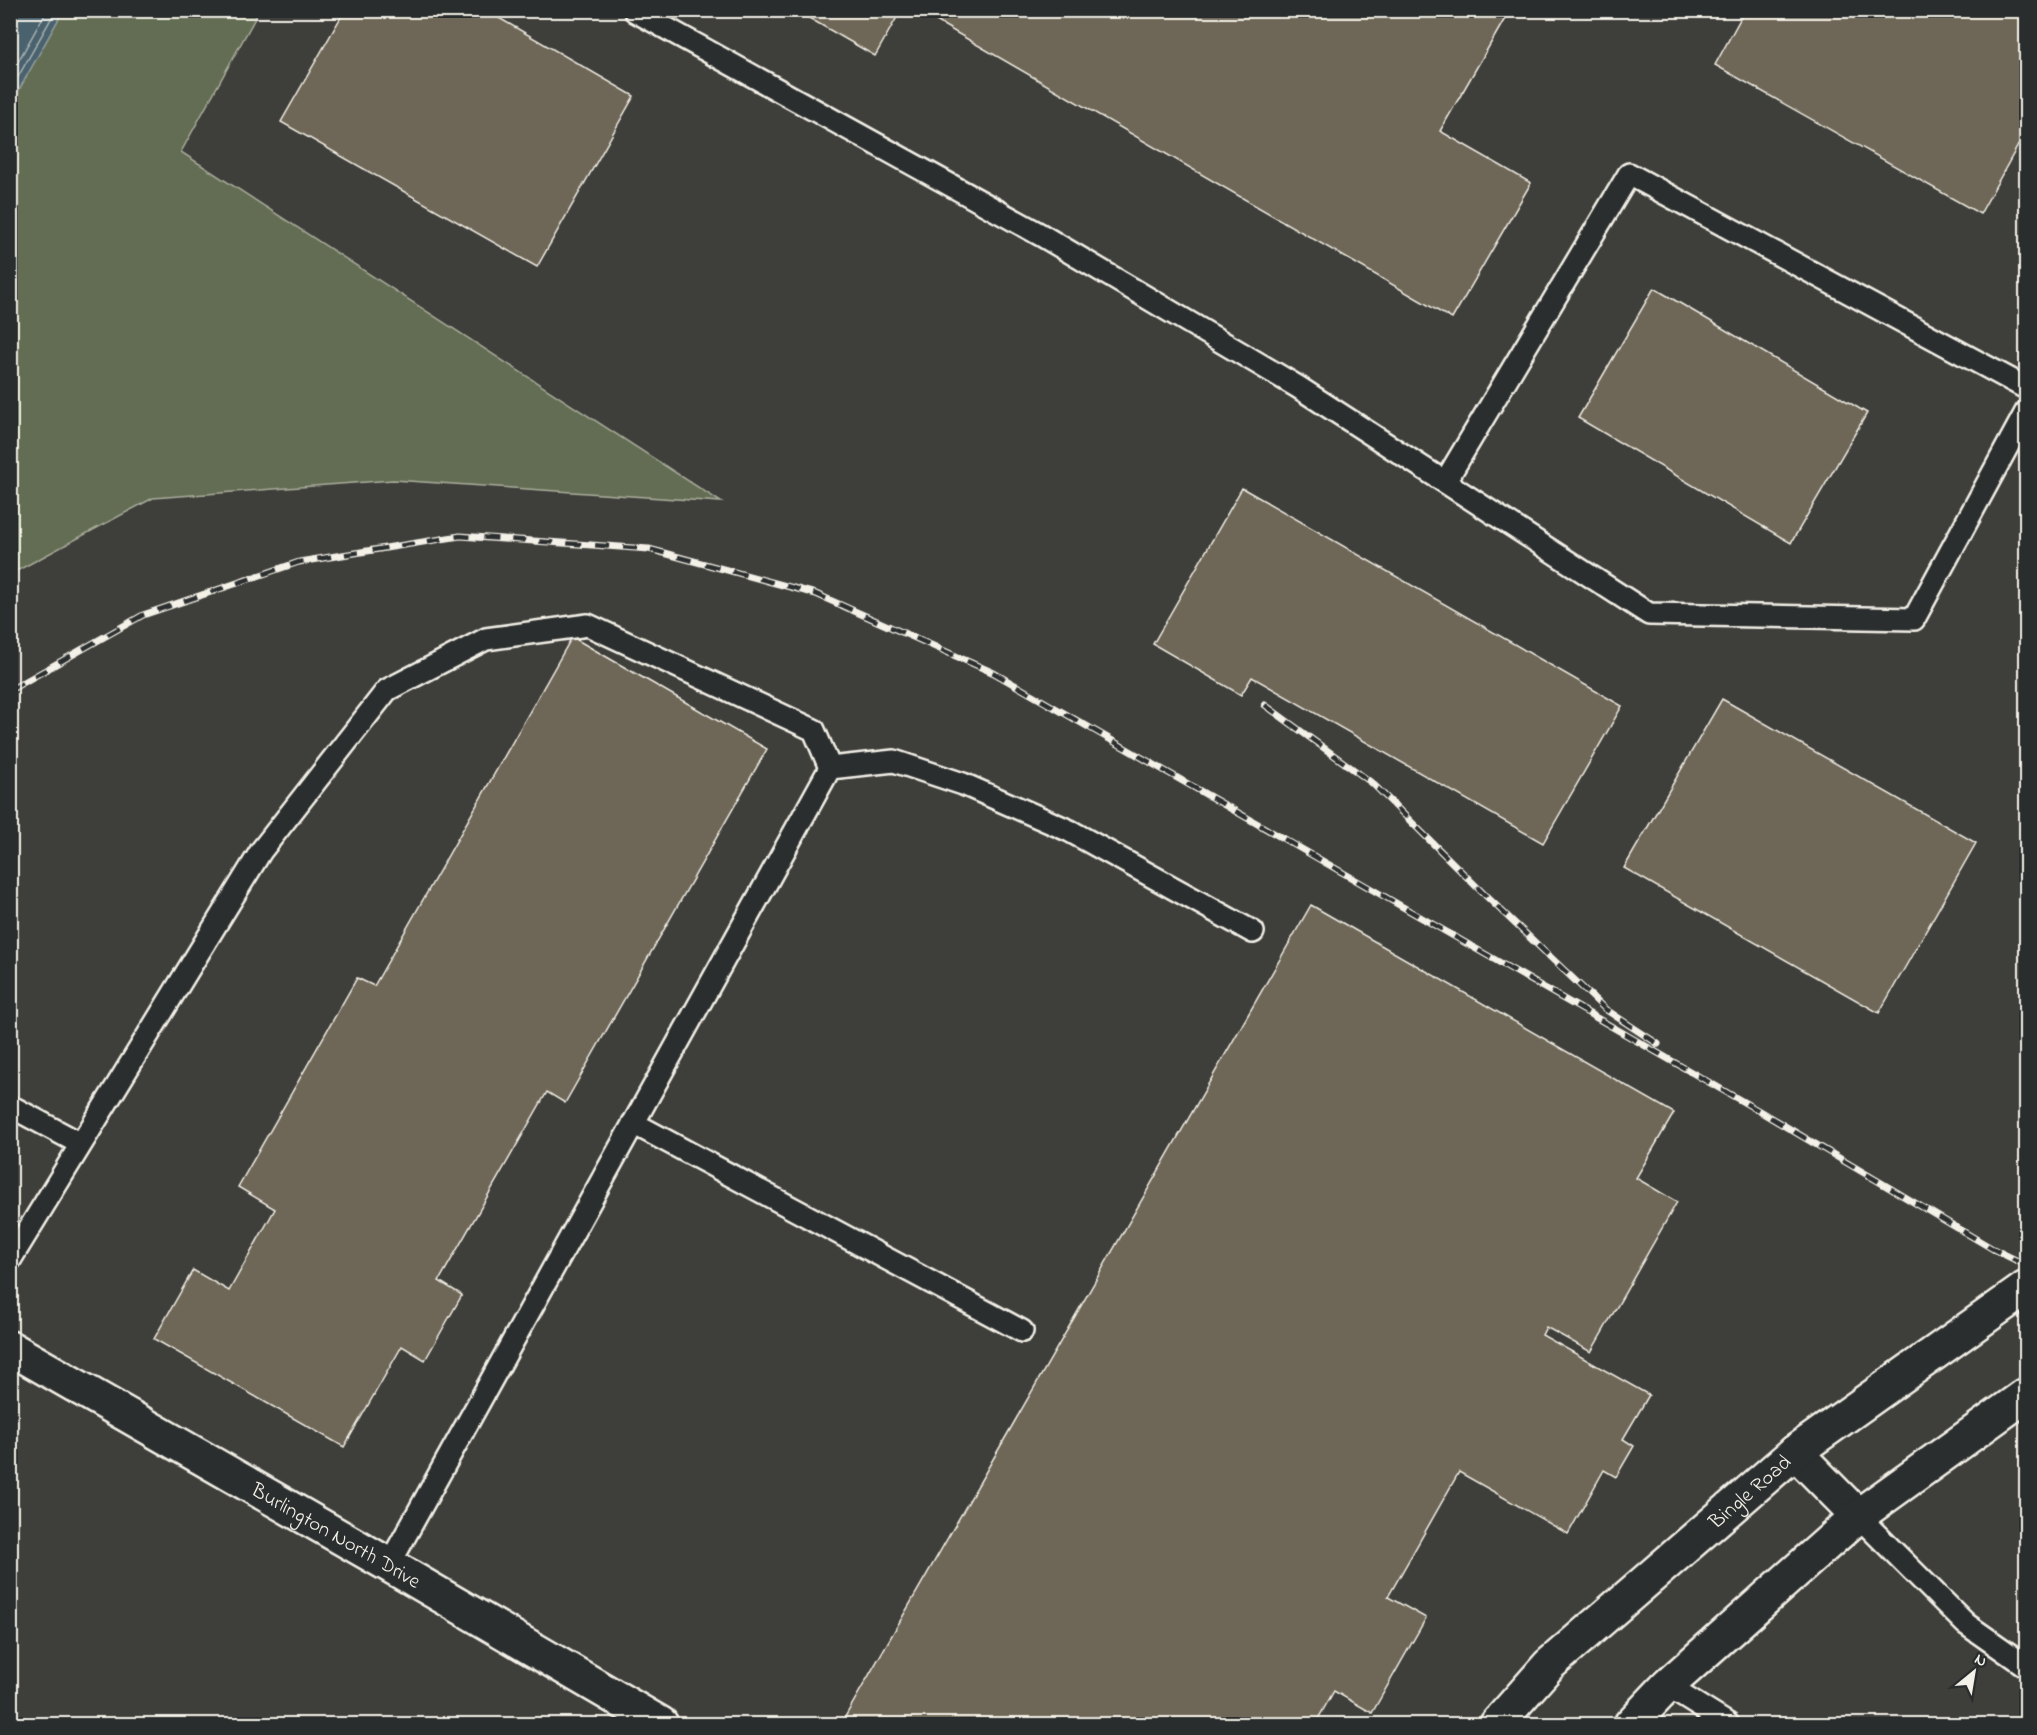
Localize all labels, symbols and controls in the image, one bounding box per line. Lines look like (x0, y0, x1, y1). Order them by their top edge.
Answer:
street label: Bingle Road (1702, 1448, 1799, 1538)
street label: Burlington North Drive (244, 1476, 426, 1598)
north arrow (1944, 1642, 2004, 1702)
text: N (1970, 1648, 1991, 1674)

